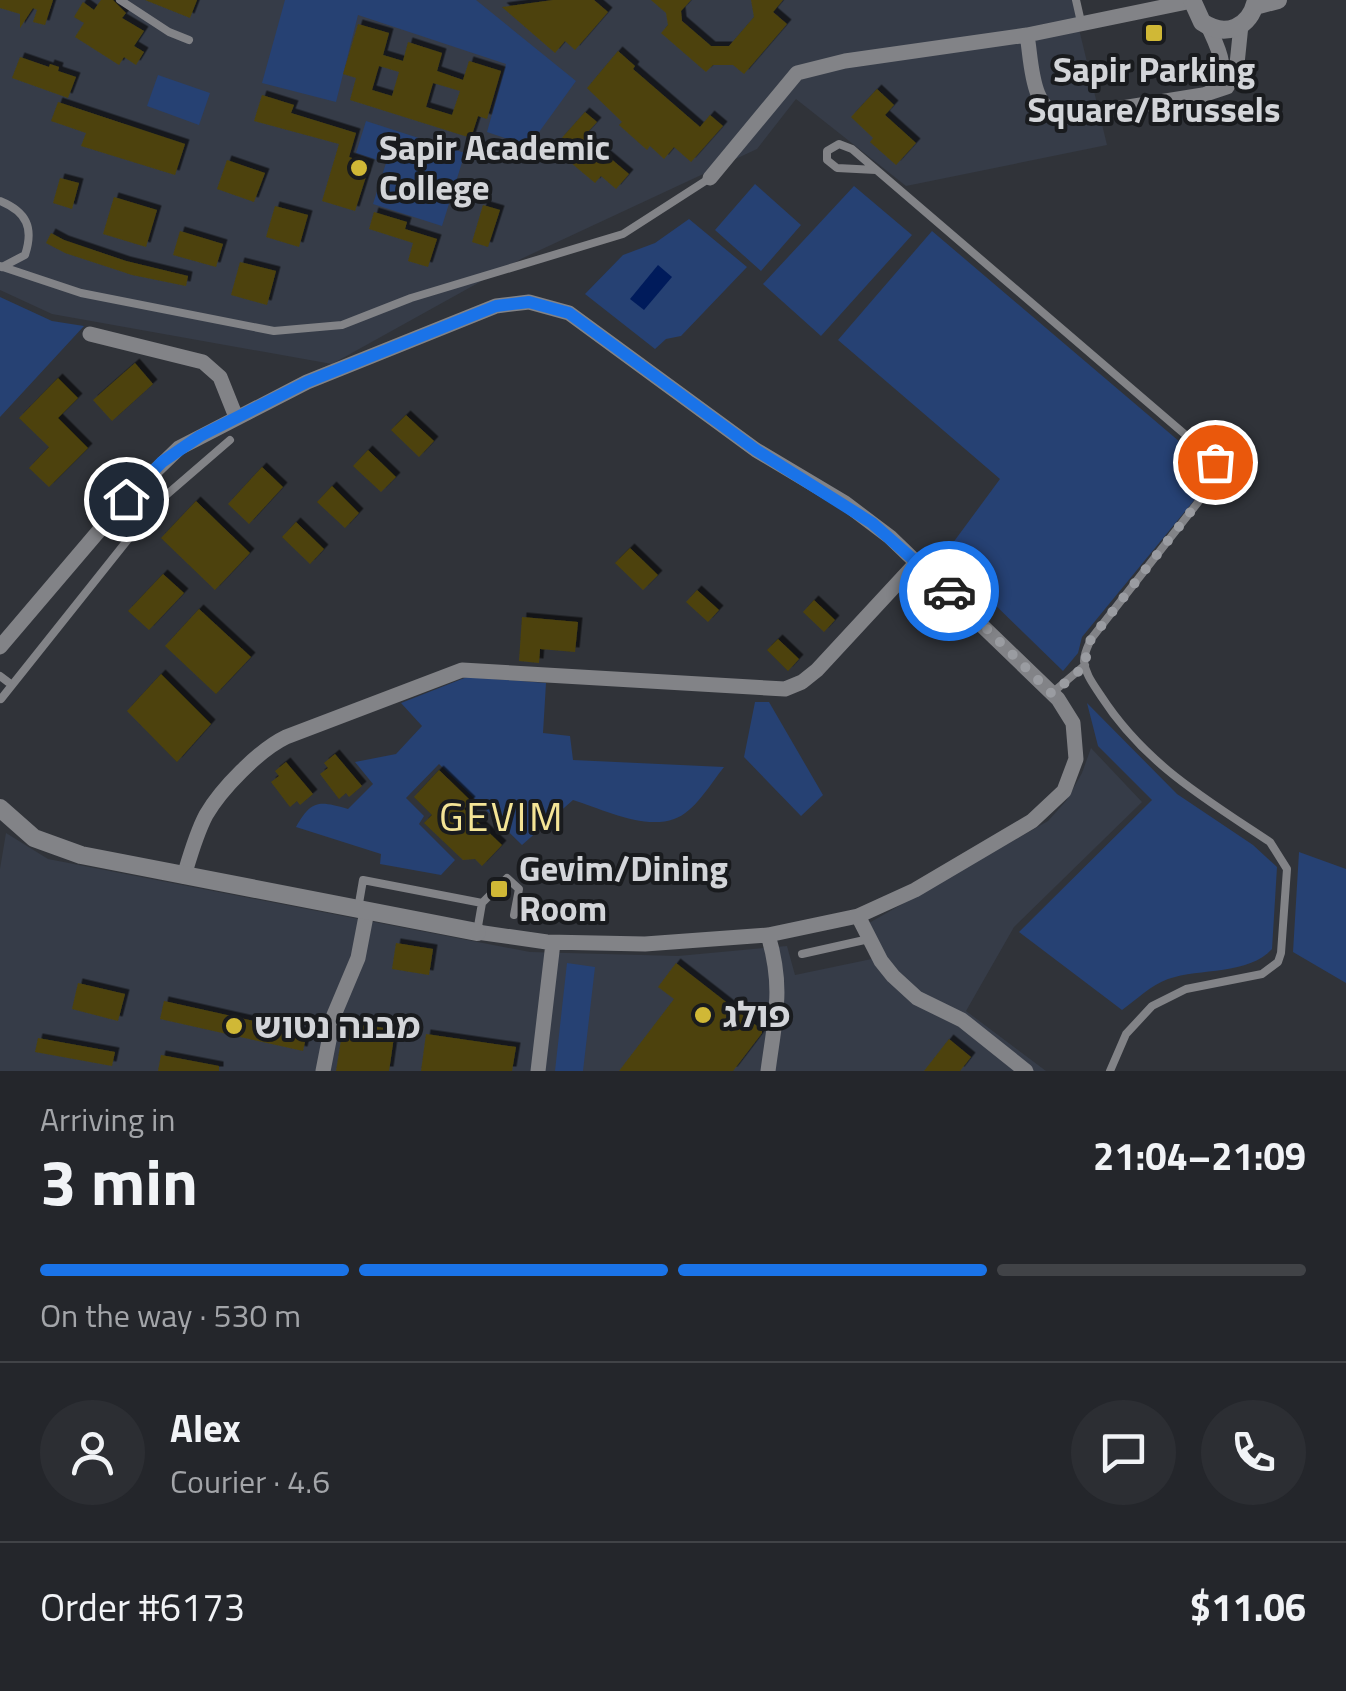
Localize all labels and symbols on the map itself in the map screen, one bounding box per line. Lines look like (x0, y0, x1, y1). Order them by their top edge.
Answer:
marker: Sapir Parking Square/Brussels (1143, 22, 1165, 44)
place label: Sapir Parking Square/Brussels (1027, 42, 1281, 136)
place label: Sapir Academic College (379, 120, 610, 214)
marker: Sapir Academic College (348, 157, 370, 179)
pin (1173, 420, 1258, 505)
pin (84, 457, 169, 542)
courier (899, 541, 999, 641)
district label: GEVIM (439, 786, 565, 847)
place label: Gevim/Dining Room (519, 841, 728, 935)
marker: Gevim/Dining Room (488, 878, 510, 900)
place label: פולג (723, 987, 790, 1041)
place label: מבנה נטוש (254, 998, 420, 1052)
marker: פולג (692, 1004, 714, 1026)
marker: מבנה נטוש (223, 1015, 245, 1037)

